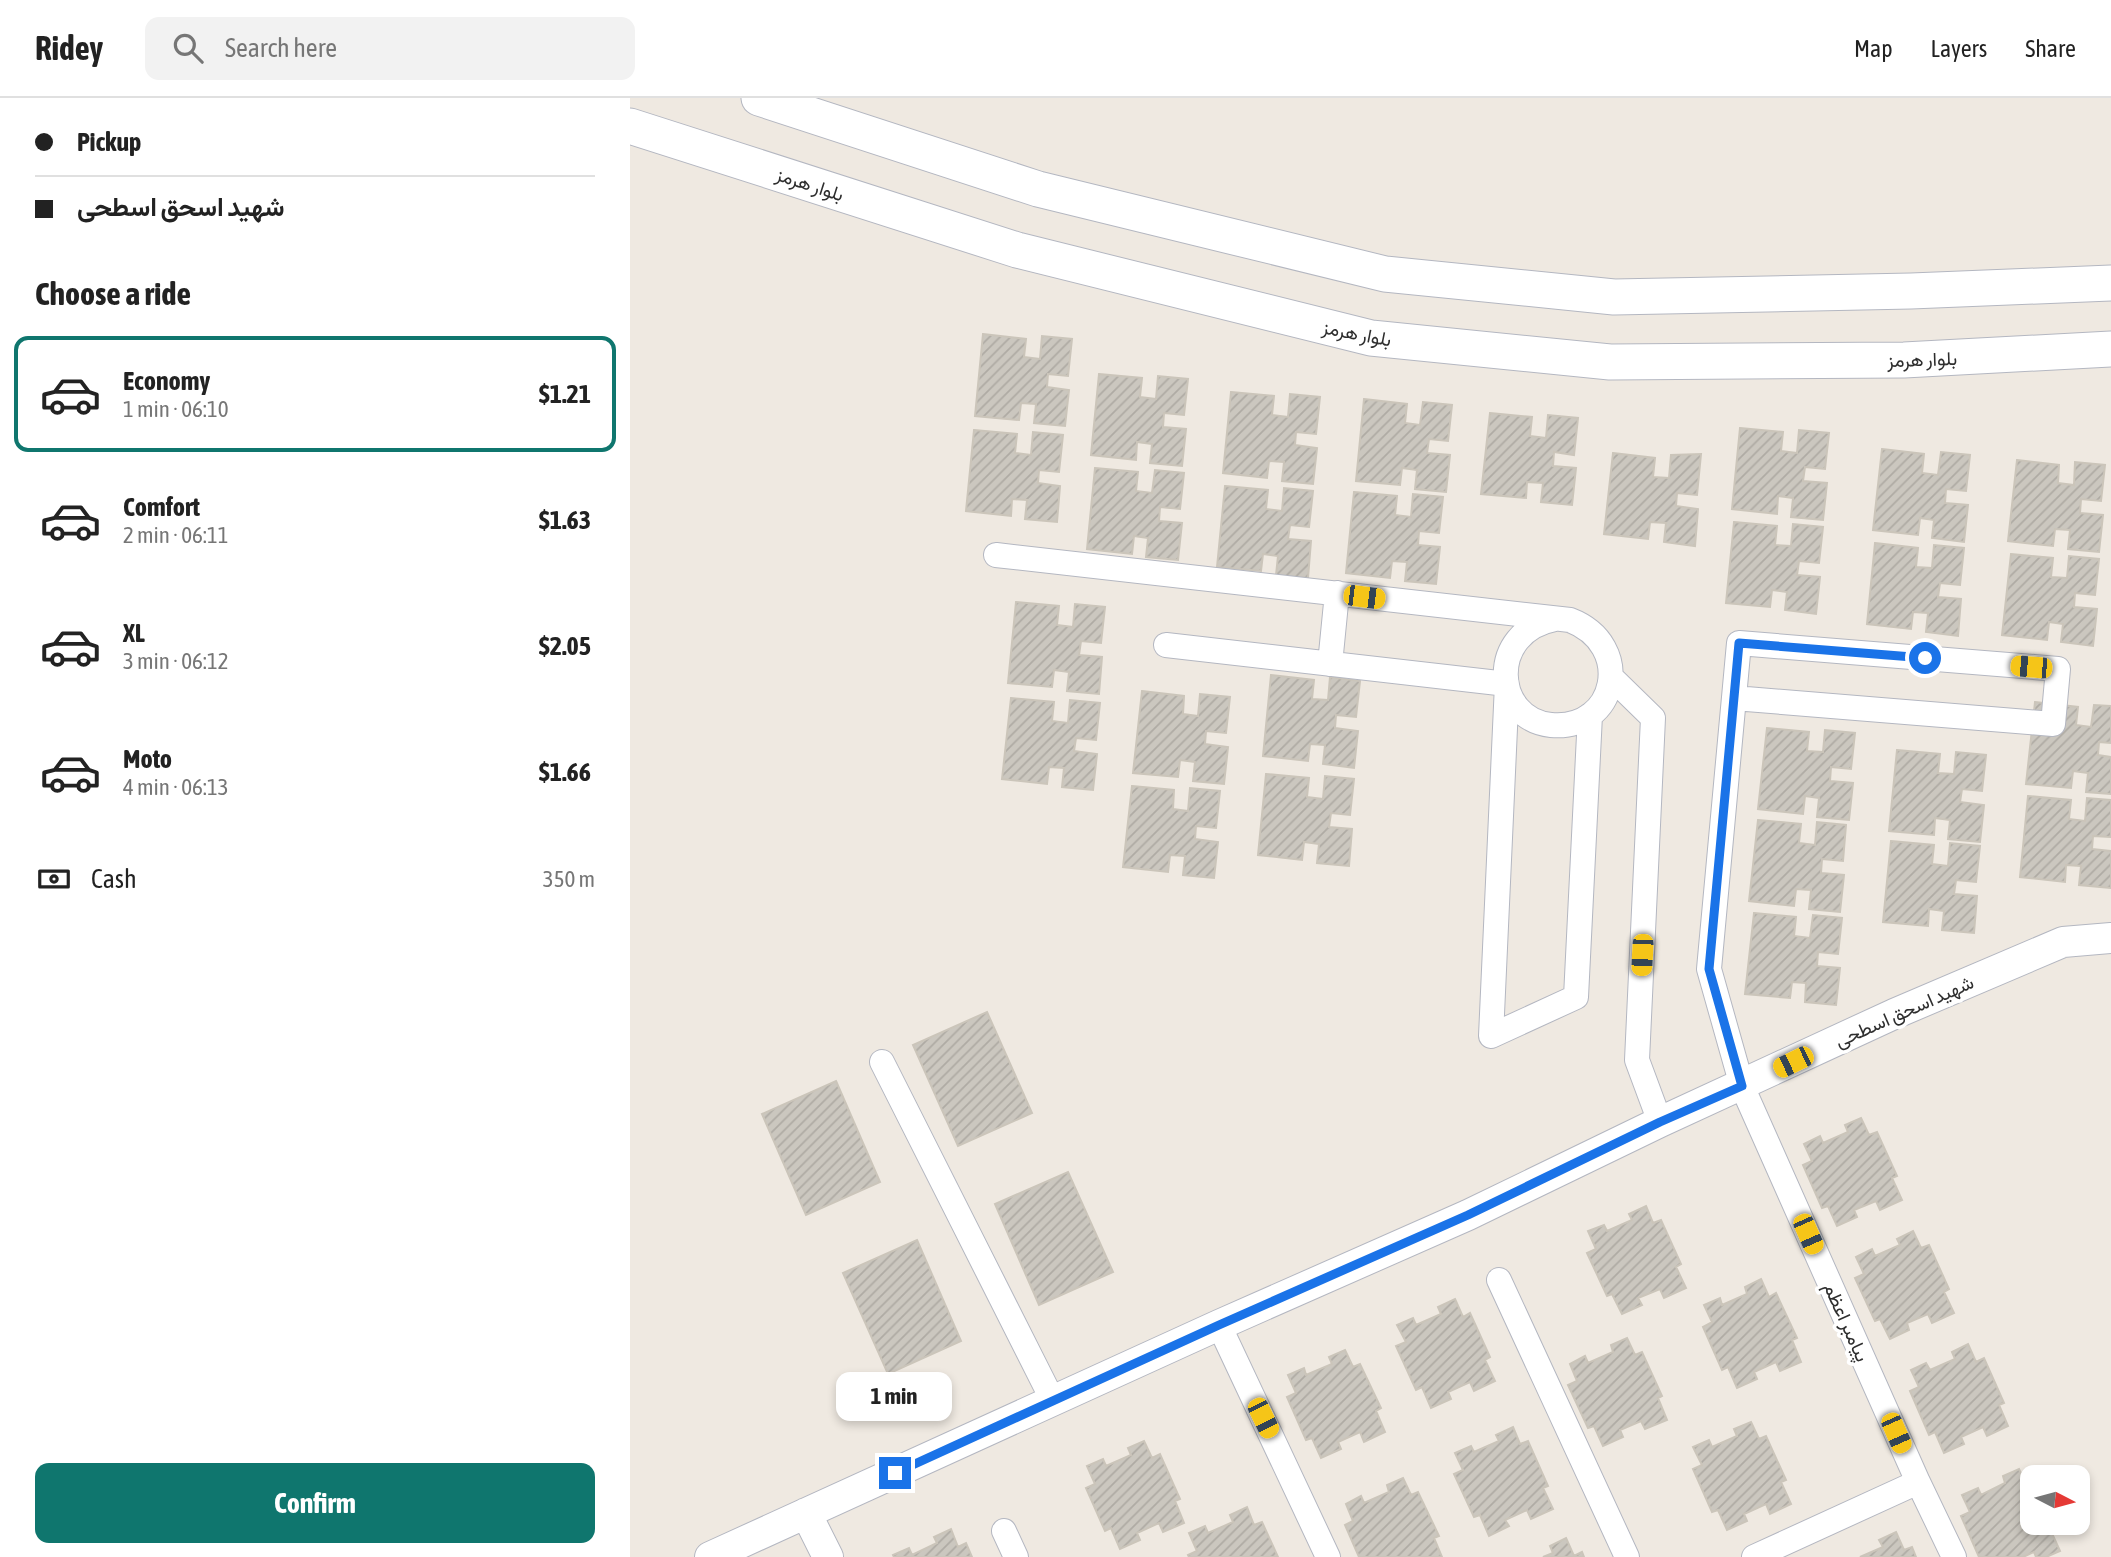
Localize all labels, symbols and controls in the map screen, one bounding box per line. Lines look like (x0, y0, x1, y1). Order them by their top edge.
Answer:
search box (145, 17, 635, 80)
text: Ridey (35, 29, 103, 67)
icon: search (169, 29, 207, 67)
text: Search here (225, 33, 337, 63)
text: Map (1854, 35, 1893, 62)
text: Layers (1931, 35, 1987, 62)
text: Share (2025, 35, 2076, 62)
text: Pickup (77, 127, 141, 157)
street label: بلوار هرمز (772, 162, 847, 206)
text: شهید اسحق اسطحی (77, 192, 285, 222)
text: Choose a ride (35, 275, 191, 312)
street label: بلوار هرمز (1319, 315, 1394, 351)
street label: بلوار هرمز (1886, 347, 1957, 372)
icon: car (39, 363, 102, 426)
text: Economy (123, 366, 210, 396)
text: $1.21 (539, 379, 591, 409)
text: 1 min · 06:10 (123, 396, 229, 422)
icon: car (39, 489, 102, 552)
text: Comfort (123, 492, 200, 522)
text: $1.63 (539, 505, 591, 535)
text: 2 min · 06:11 (123, 522, 229, 548)
car (1342, 584, 1387, 610)
icon: car (39, 615, 102, 678)
text: XL (123, 618, 145, 648)
text: $2.05 (539, 631, 591, 661)
route start (1909, 642, 1941, 674)
text: 3 min · 06:12 (123, 648, 229, 674)
car (2010, 655, 2053, 679)
icon: car (39, 741, 102, 804)
text: Moto (123, 744, 172, 774)
text: $1.66 (539, 757, 591, 787)
text: 4 min · 06:13 (123, 774, 229, 800)
icon: cash (35, 860, 73, 898)
text: Cash (91, 864, 137, 894)
text: 350 m (543, 866, 595, 892)
car (1631, 933, 1654, 977)
street label: شهید اسحق اسطحی (1831, 971, 1977, 1052)
car (1770, 1043, 1817, 1081)
car (1790, 1211, 1827, 1257)
street label: پیامبر اعظم (1817, 1279, 1874, 1366)
callout: 1 min (837, 1372, 953, 1420)
text: 1 min (871, 1383, 917, 1409)
car (1245, 1395, 1282, 1441)
car (1878, 1410, 1915, 1456)
route end (879, 1457, 911, 1489)
button: Confirm (35, 1463, 595, 1543)
north arrow (2020, 1465, 2090, 1535)
map controls (2020, 1465, 2090, 1535)

